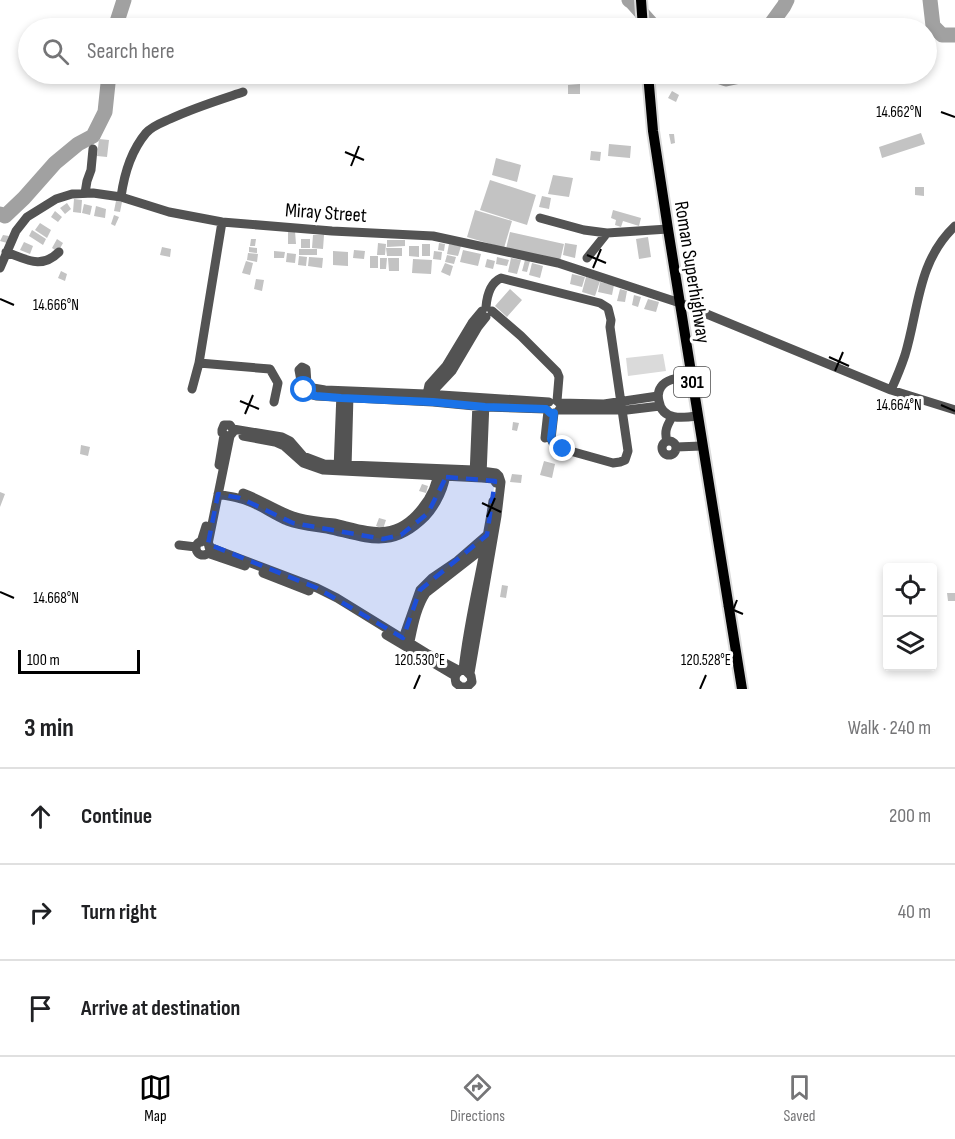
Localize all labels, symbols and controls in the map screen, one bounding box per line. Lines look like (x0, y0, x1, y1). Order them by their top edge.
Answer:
search box (18, 18, 937, 84)
icon: search (39, 35, 72, 68)
text: Search here (87, 38, 174, 65)
text: 14.662°N (876, 103, 922, 122)
street label: Miray Street (284, 198, 368, 228)
street label: Roman Superhighway (669, 199, 715, 345)
text: 14.666°N (33, 296, 79, 315)
road number: 301 (674, 367, 710, 397)
route start (290, 376, 316, 402)
text: 14.664°N (876, 396, 922, 415)
route end (549, 435, 575, 461)
map controls (883, 563, 937, 671)
button: locate (883, 563, 937, 617)
text: 14.668°N (33, 589, 79, 608)
button: layers (883, 617, 937, 671)
scale bar (18, 647, 140, 674)
text: 100 m (27, 651, 60, 670)
text: 120.530°E (395, 651, 445, 670)
text: 120.528°E (681, 651, 731, 670)
text: 3 min (24, 713, 74, 744)
text: Walk · 240 m (848, 716, 931, 740)
icon: ahead (24, 800, 57, 833)
text: Continue (81, 803, 152, 830)
text: 200 m (889, 804, 931, 828)
icon: right (24, 896, 57, 929)
text: Turn right (81, 899, 157, 926)
text: 40 m (898, 900, 931, 924)
icon: arrive (24, 992, 57, 1025)
text: Arrive at destination (81, 995, 240, 1022)
tab: Map (139, 1071, 172, 1126)
tab: Directions (450, 1071, 505, 1126)
tab: Saved (783, 1071, 816, 1126)

